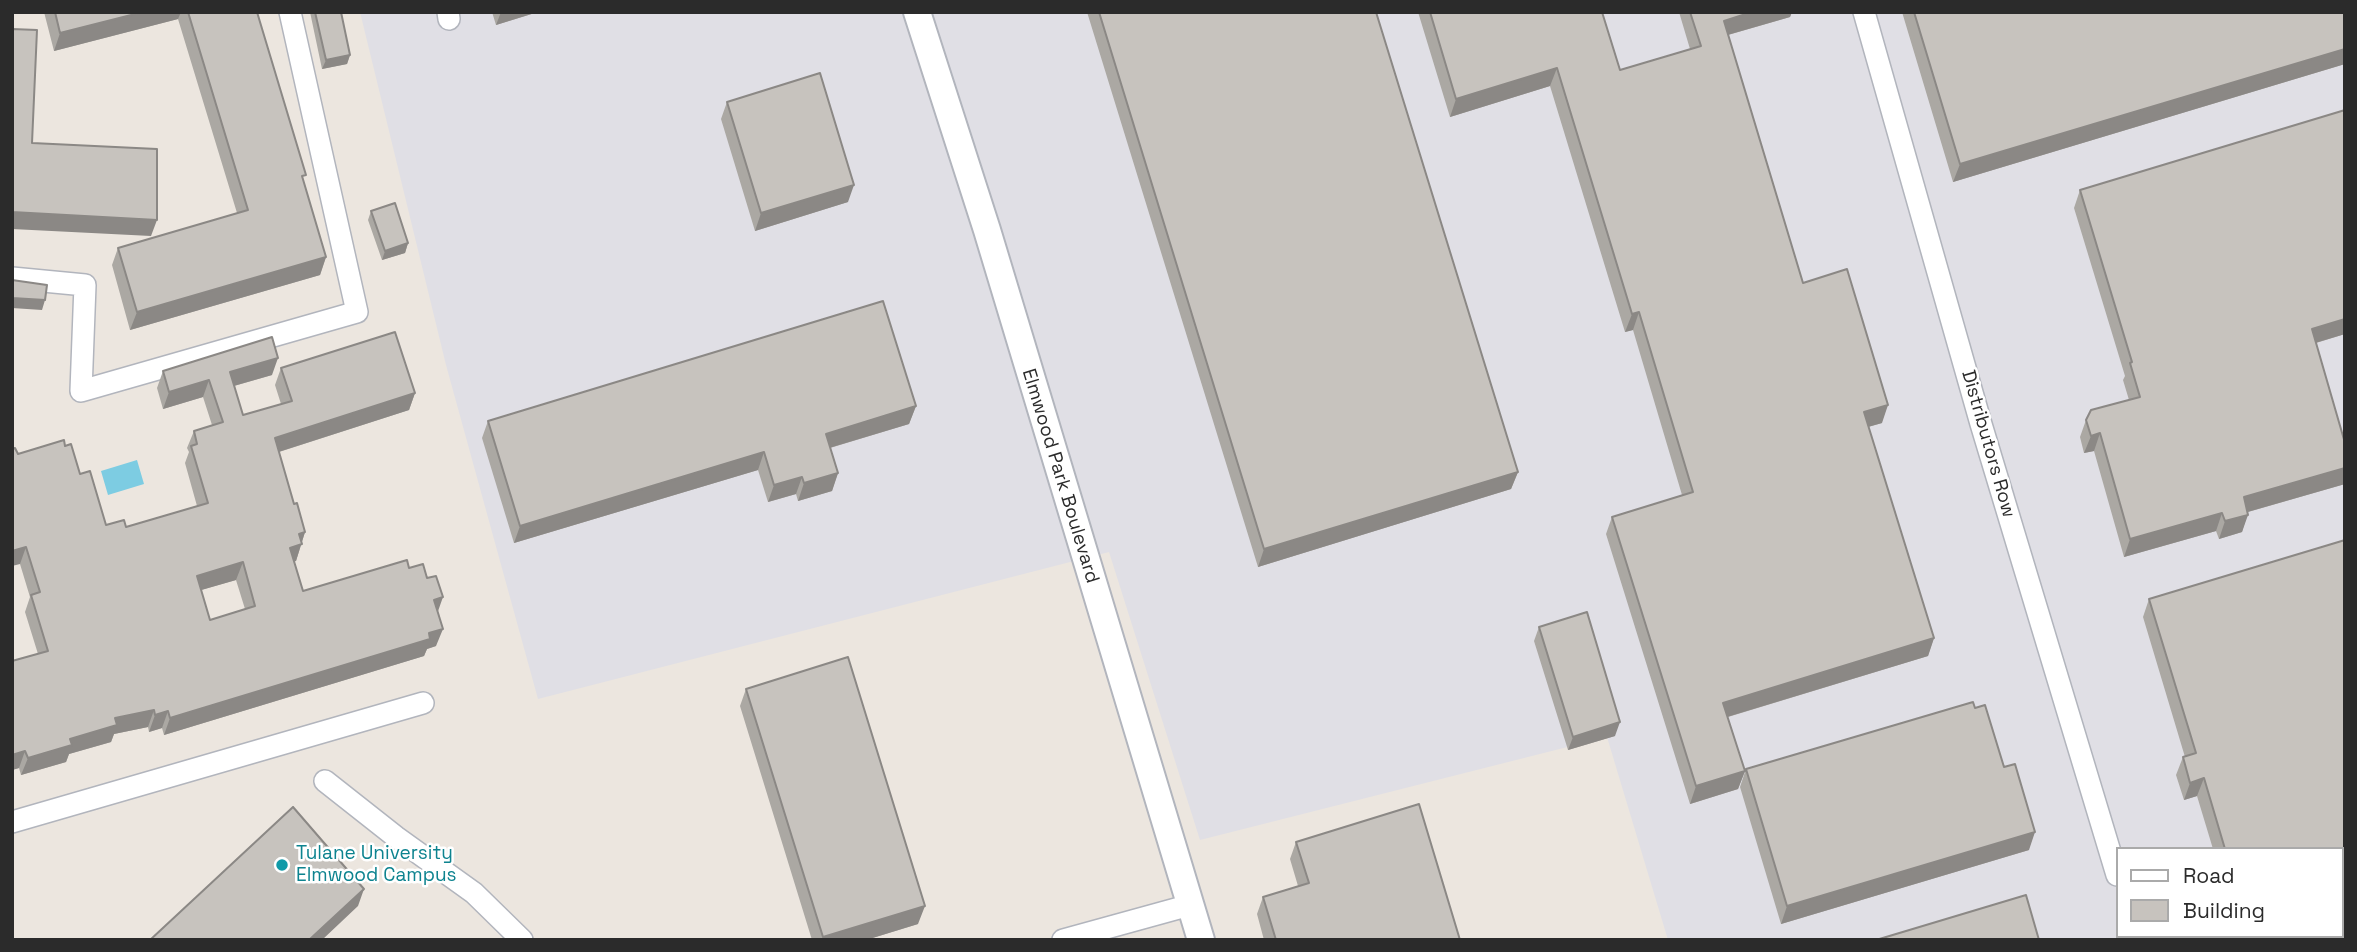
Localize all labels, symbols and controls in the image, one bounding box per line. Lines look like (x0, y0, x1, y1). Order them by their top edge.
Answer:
street label: Elmwood Park Boulevard (1016, 366, 1104, 586)
street label: Distributors Row (1956, 368, 2020, 520)
place label: Tulane University Elmwood Campus (296, 843, 457, 887)
legend (2116, 847, 2343, 938)
marker: Tulane University Elmwood Campus (274, 857, 290, 873)
text: Road (2183, 862, 2235, 889)
text: Building (2183, 897, 2265, 924)

